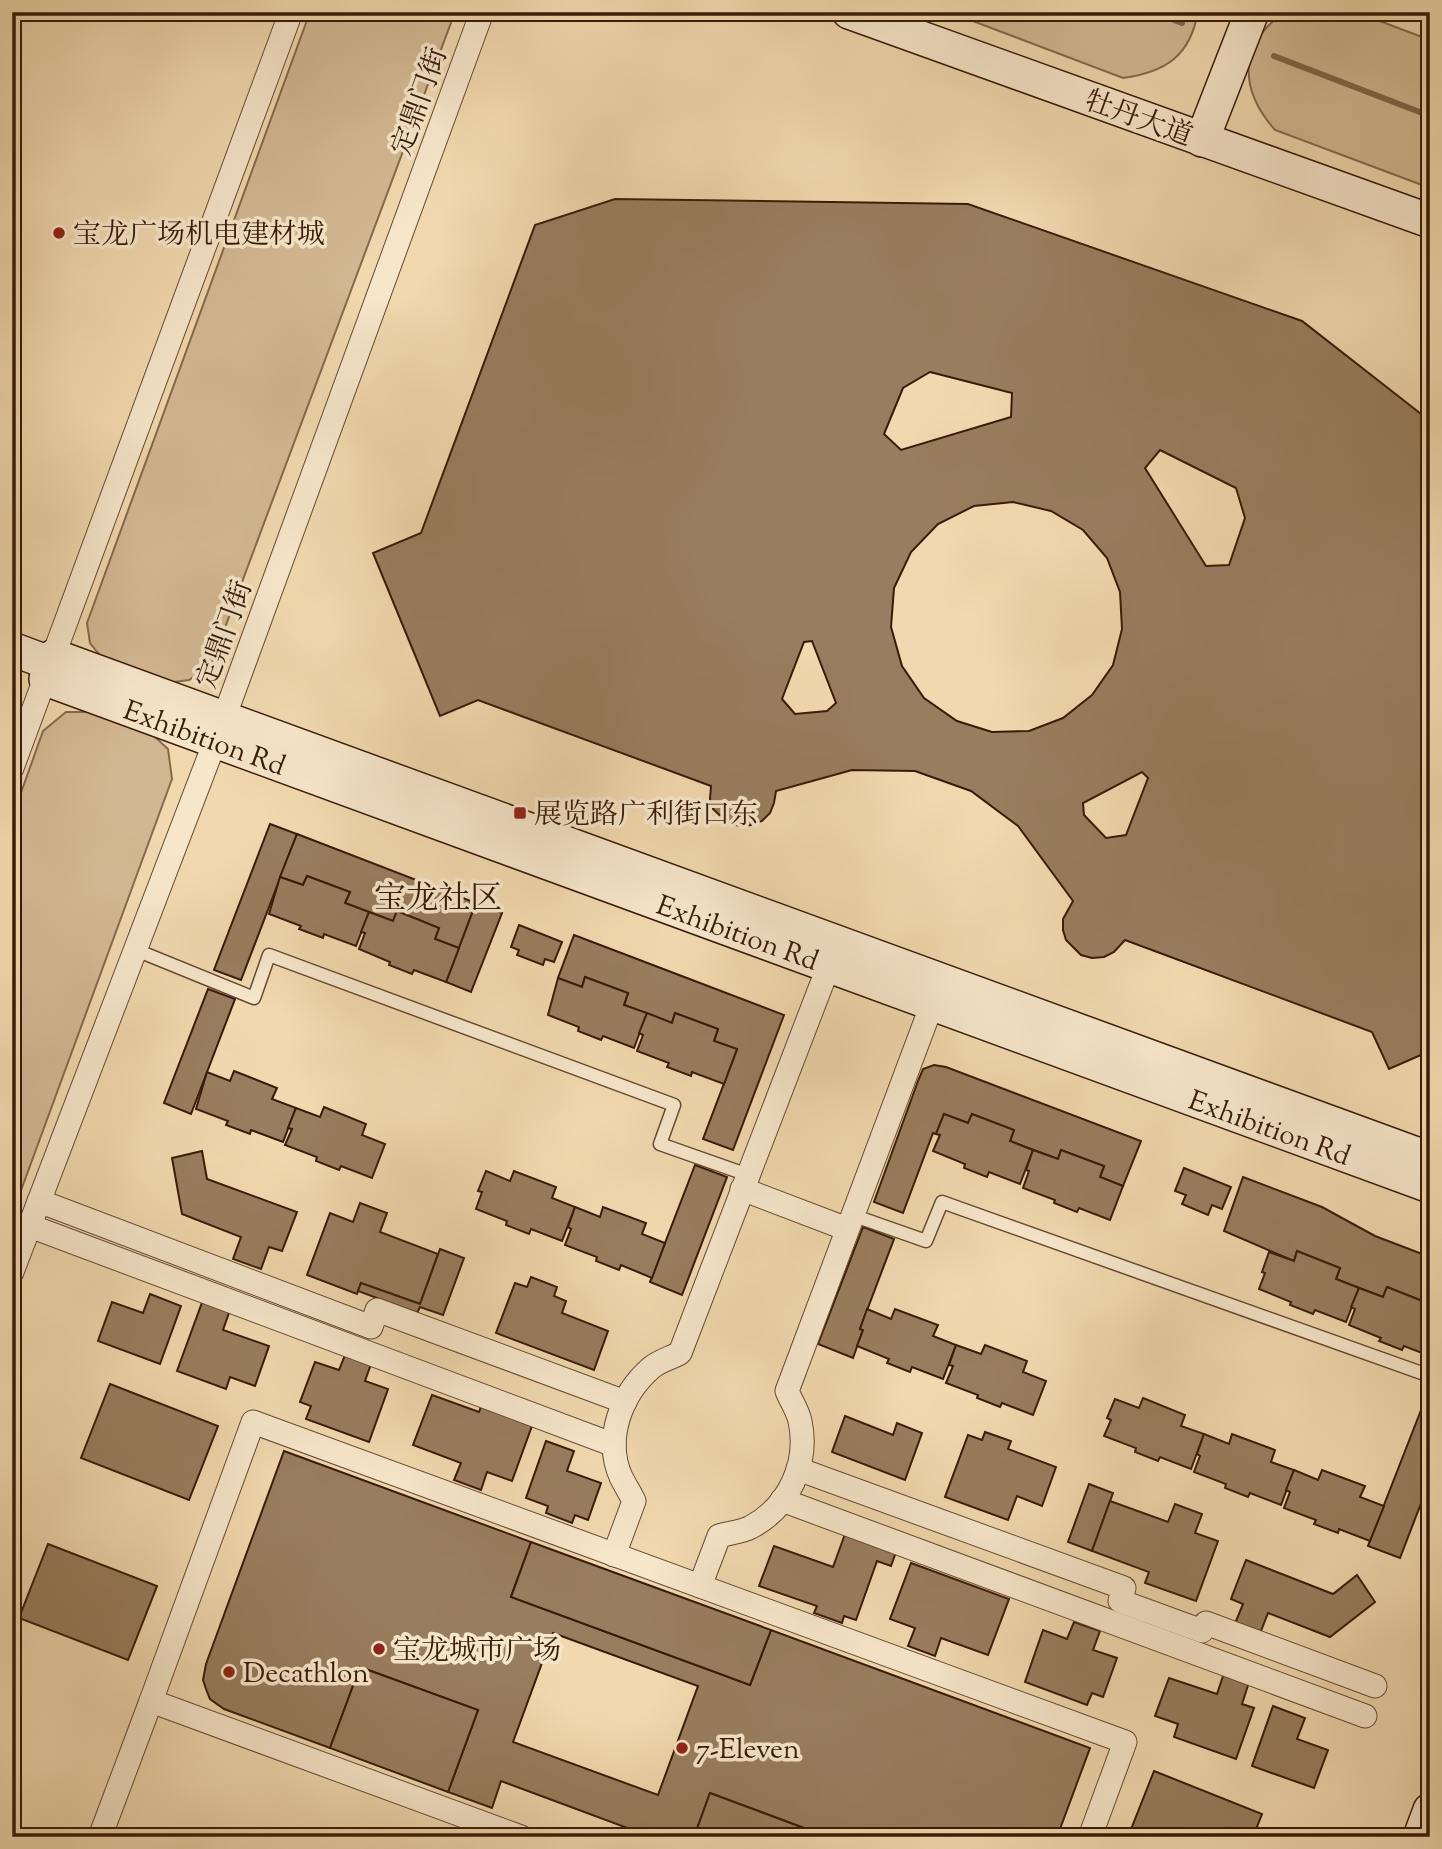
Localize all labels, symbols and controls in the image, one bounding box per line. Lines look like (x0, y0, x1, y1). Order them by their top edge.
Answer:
street label: 定鼎门街 (383, 43, 459, 161)
street label: 牡丹大道 (1079, 82, 1197, 158)
place label: 宝龙广场机电建材城 (73, 216, 325, 256)
marker: 宝龙广场机电建材城 (51, 225, 67, 241)
street label: 定鼎门街 (188, 576, 264, 694)
street label: Exhibition Rd (117, 692, 291, 788)
place label: 展览路广利街口东 (534, 796, 758, 836)
marker: 展览路广利街口东 (512, 805, 528, 821)
district label: 宝龙社区 (374, 877, 502, 923)
street label: Exhibition Rd (650, 887, 824, 983)
street label: Exhibition Rd (1182, 1082, 1356, 1178)
place label: 宝龙城市广场 (393, 1632, 561, 1672)
marker: 宝龙城市广场 (371, 1641, 387, 1657)
place label: Decathlon (243, 1655, 369, 1695)
marker: Decathlon (221, 1664, 237, 1680)
place label: 7-Eleven (696, 1731, 800, 1771)
marker: 7-Eleven (674, 1740, 690, 1756)

